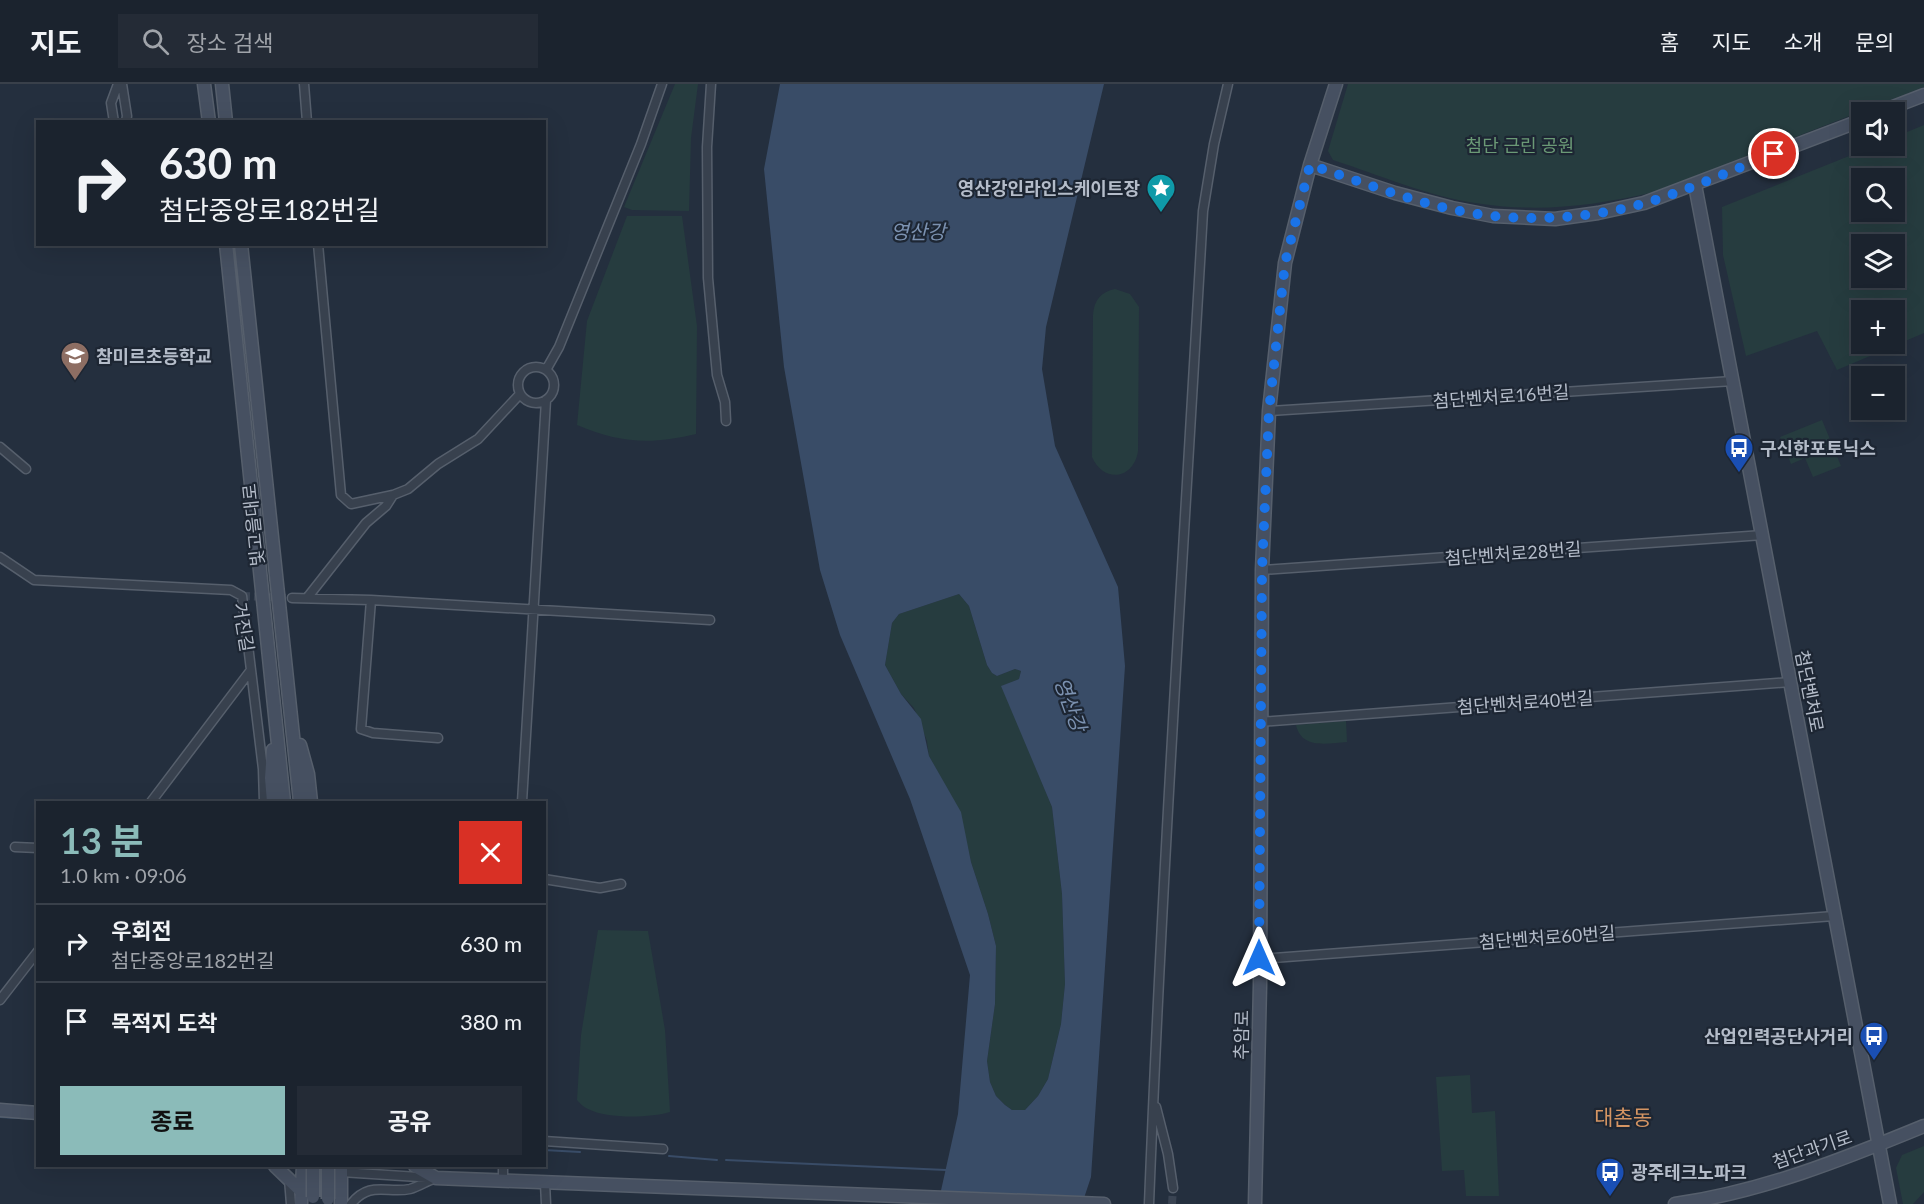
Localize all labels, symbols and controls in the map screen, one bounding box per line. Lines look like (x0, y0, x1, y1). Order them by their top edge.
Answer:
search box (118, 14, 538, 68)
text: 지도 (30, 25, 82, 59)
icon: search (139, 25, 172, 58)
text: 장소 검색 (187, 29, 273, 56)
text: 홈 (1660, 29, 1679, 54)
text: 지도 (1712, 29, 1751, 54)
text: 소개 (1784, 29, 1822, 54)
text: 문의 (1855, 29, 1894, 54)
map controls (1851, 102, 1905, 420)
button: sound (1851, 102, 1905, 156)
pin (1748, 128, 1799, 179)
park label: 첨단 근린 공원 (1466, 134, 1574, 156)
icon: arrive (1757, 137, 1790, 170)
text: 630 m (159, 138, 277, 188)
icon: right (60, 144, 138, 222)
button: search (1851, 168, 1905, 222)
place icon: 영산강인라인스케이트장 (1145, 172, 1177, 214)
place label: 영산강인라인스케이트장 (958, 177, 1140, 199)
text: 첨단중앙로182번길 (159, 193, 380, 226)
water label: 영산강 (890, 219, 948, 243)
button: layers (1851, 234, 1905, 288)
button: + (1851, 300, 1905, 354)
school or university icon: 참미르초등학교 (59, 340, 91, 382)
place label: 참미르초등학교 (96, 345, 212, 367)
button: − (1851, 366, 1905, 420)
street label: 첨단벤처로16번길 (1432, 380, 1570, 412)
bus stop icon: 구신한포토닉스 (1723, 432, 1755, 474)
place label: 구신한포토닉스 (1760, 437, 1876, 459)
street label: 빛고을대로 (238, 483, 268, 567)
street label: 첨단벤처로28번길 (1444, 537, 1582, 569)
street label: 거진길 (229, 601, 259, 653)
street label: 첨단벤처로 (1791, 648, 1829, 734)
water label: 영산강 (1050, 674, 1093, 736)
street label: 첨단벤처로40번길 (1456, 686, 1594, 718)
text: 13 분 (60, 818, 144, 862)
button: close (459, 821, 522, 884)
text: 1.0 km · 09:06 (60, 863, 187, 887)
text: 우회전 (111, 917, 172, 944)
street label: 첨단벤처로60번길 (1478, 921, 1616, 953)
position arrow (1227, 926, 1291, 990)
icon: right (60, 927, 93, 960)
text: 630 m (460, 930, 522, 957)
text: 첨단중앙로182번길 (111, 948, 275, 972)
icon: arrive (60, 1005, 93, 1038)
text: 380 m (460, 1008, 522, 1035)
text: 목적지 도착 (111, 1009, 218, 1036)
street label: 추암로 (1230, 1010, 1252, 1060)
bus stop icon: 산업인력공단사거리 (1858, 1020, 1890, 1062)
place label: 산업인력공단사거리 (1704, 1025, 1853, 1047)
button: 종료 (60, 1086, 285, 1155)
button: 공유 (297, 1086, 522, 1155)
district label: 대촌동 (1594, 1104, 1652, 1129)
street label: 첨단과기로 (1769, 1125, 1855, 1173)
bus stop icon: 광주테크노파크 (1594, 1156, 1626, 1198)
place label: 광주테크노파크 (1631, 1161, 1747, 1183)

